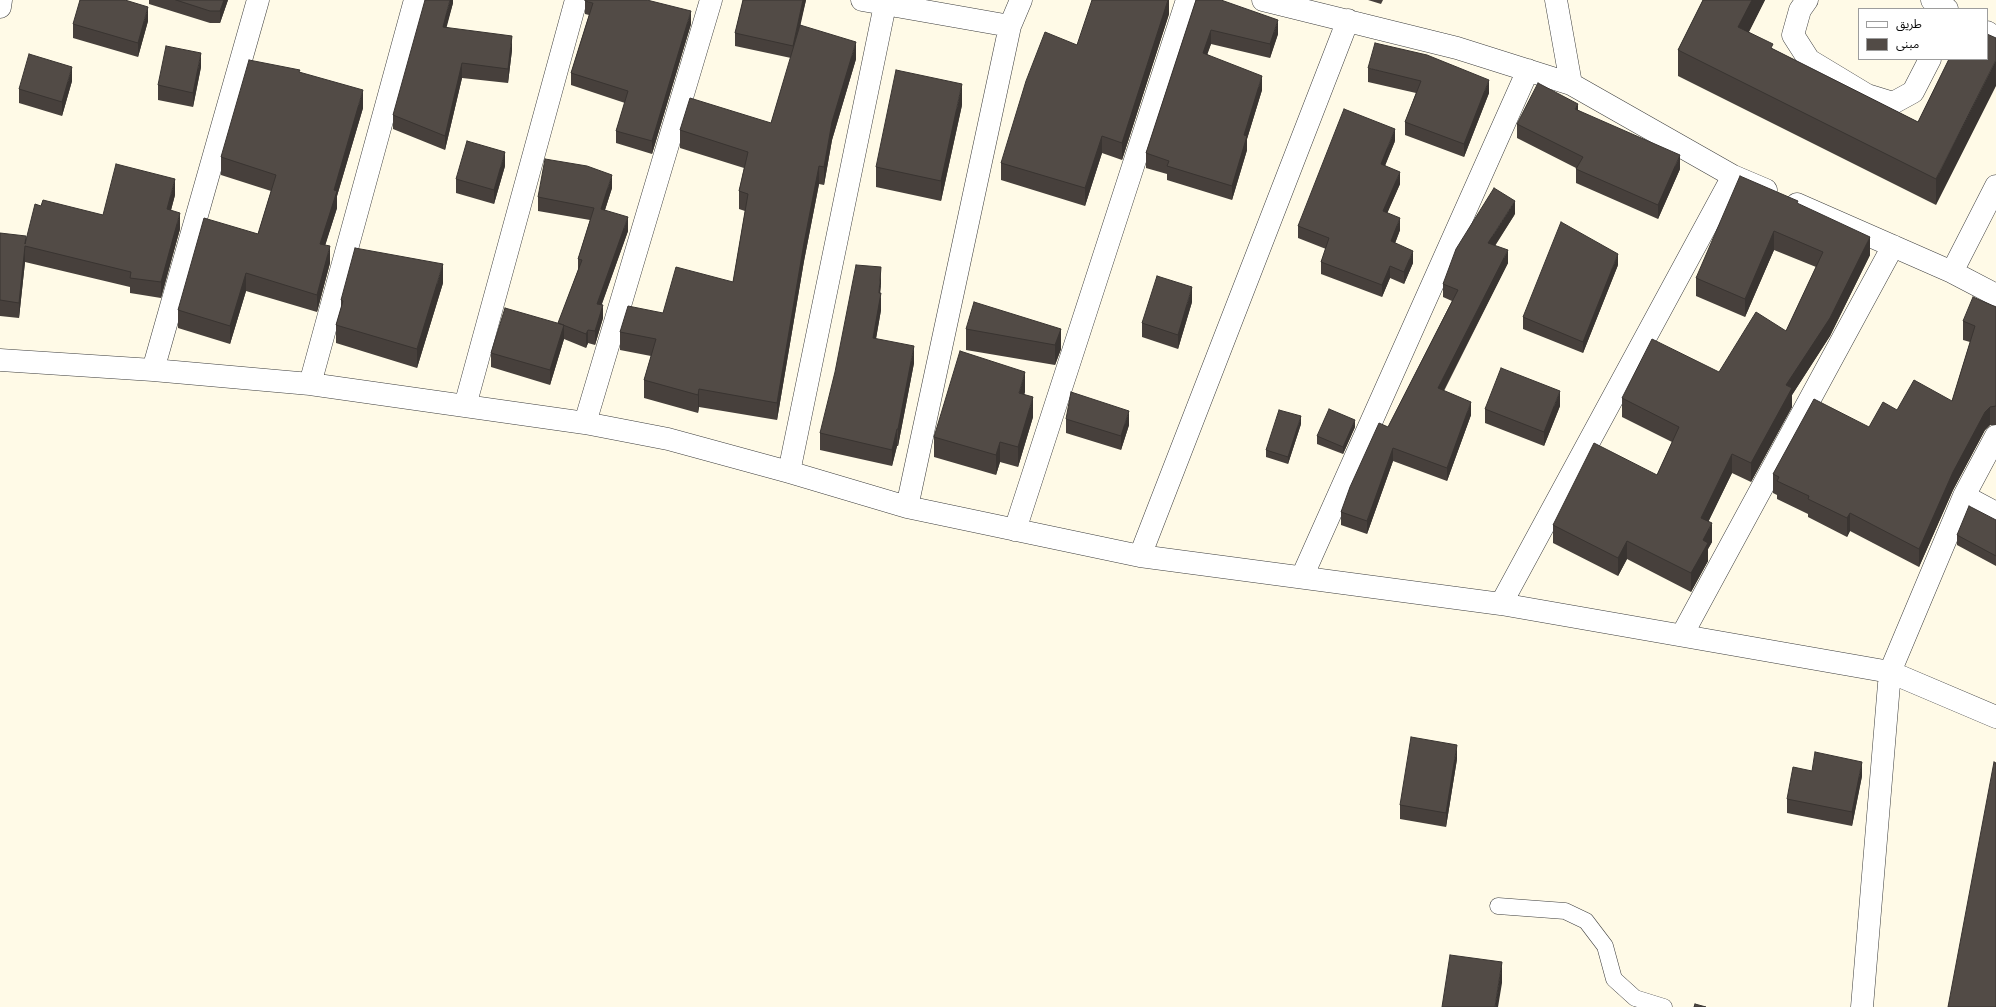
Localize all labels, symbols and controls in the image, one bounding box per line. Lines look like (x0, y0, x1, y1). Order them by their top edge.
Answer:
legend (1858, 8, 1988, 60)
text: طريق (1896, 14, 1922, 32)
text: مبنى (1896, 34, 1919, 52)

